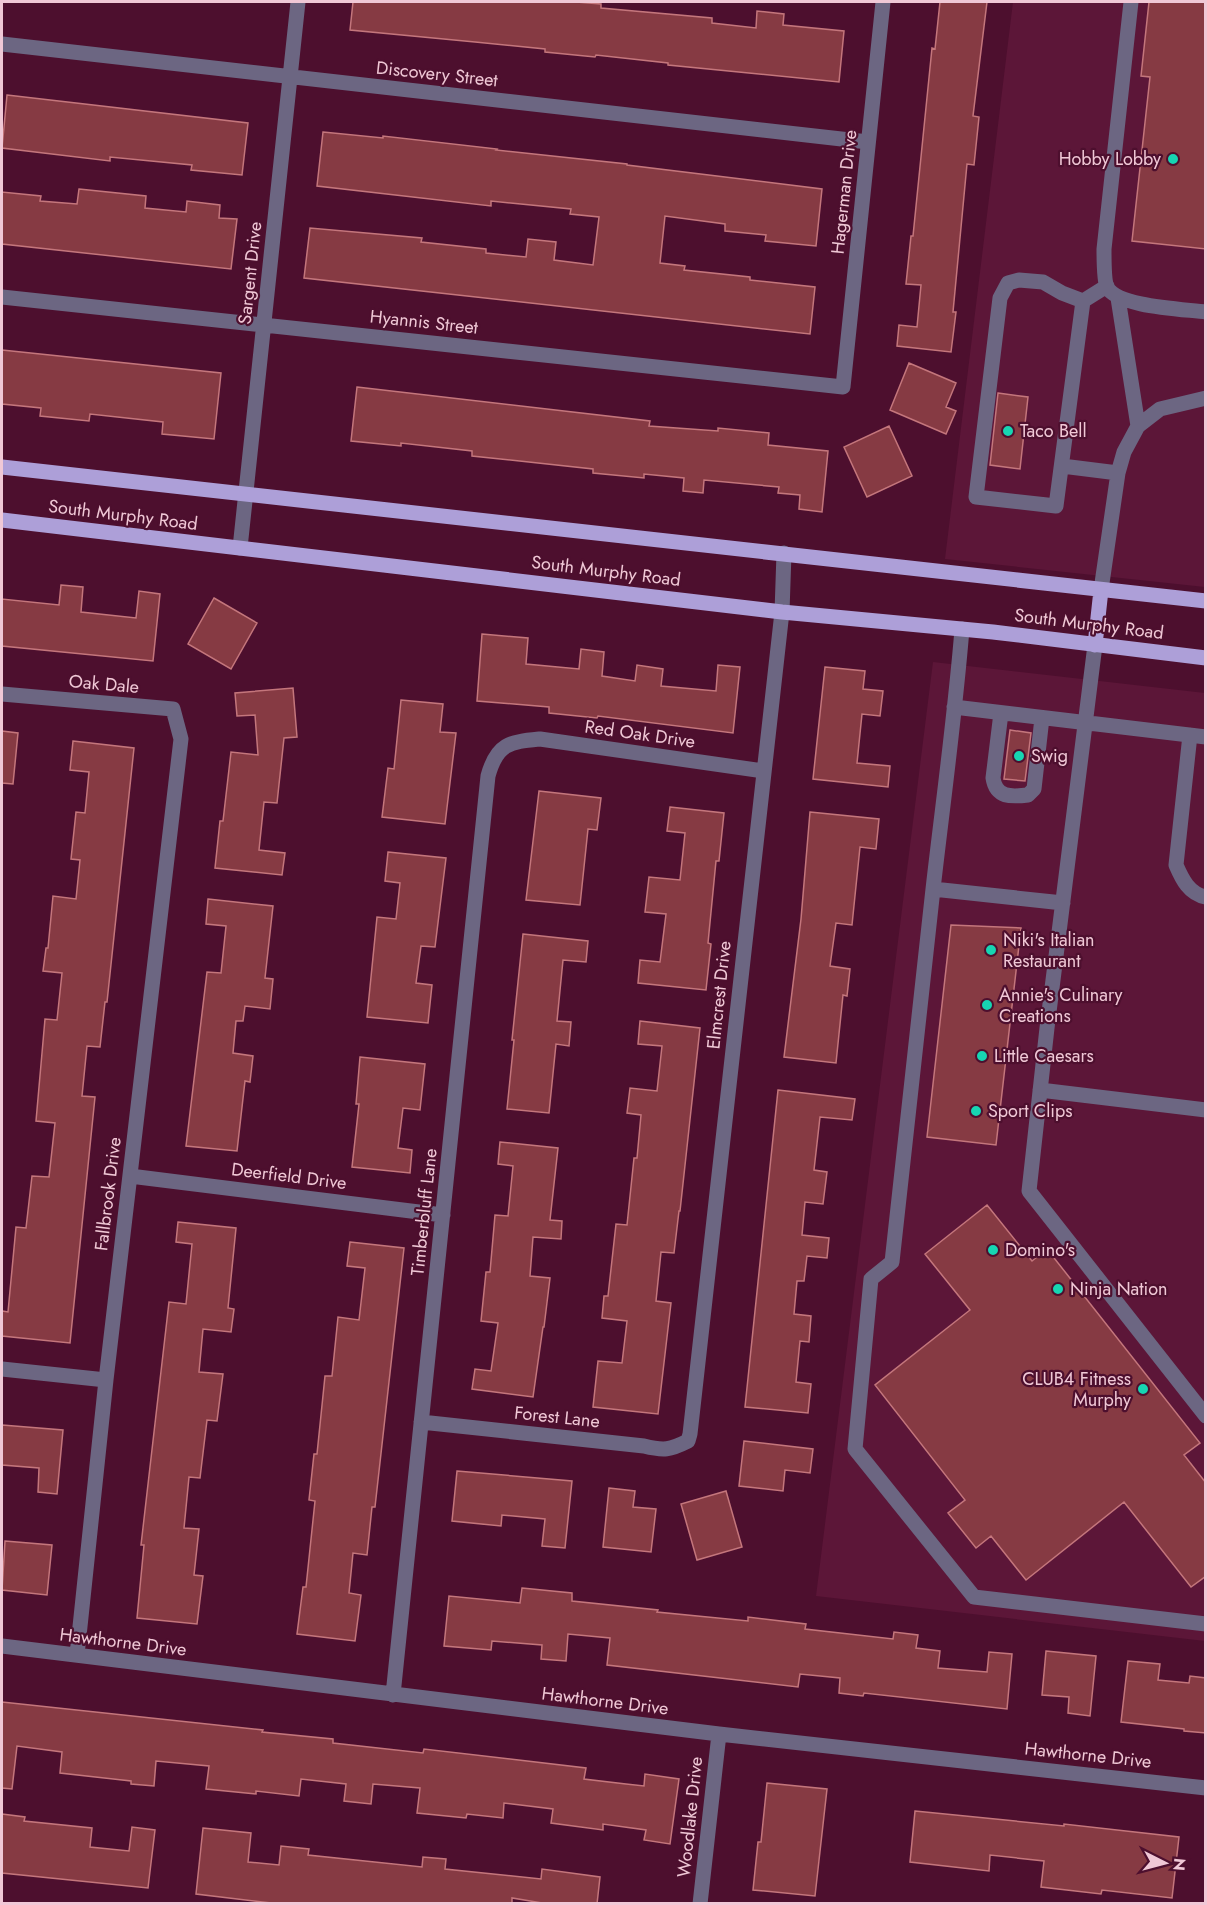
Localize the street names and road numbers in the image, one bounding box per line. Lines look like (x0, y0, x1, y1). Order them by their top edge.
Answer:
street label: Discovery Street (375, 55, 500, 93)
street label: Hagerman Drive (825, 129, 863, 255)
street label: Sargent Drive (232, 220, 268, 326)
street label: Hyannis Street (369, 303, 480, 341)
street label: South Murphy Road (47, 493, 199, 537)
street label: South Murphy Road (530, 549, 682, 593)
street label: South Murphy Road (1013, 602, 1165, 646)
street label: Oak Dale (68, 668, 140, 700)
street label: Red Oak Drive (583, 713, 697, 755)
street label: Elmcrest Drive (700, 940, 738, 1050)
street label: Fallbrook Drive (88, 1136, 128, 1252)
street label: Timberbluff Lane (404, 1147, 444, 1277)
street label: Deerfield Drive (230, 1156, 348, 1196)
street label: Forest Lane (513, 1400, 601, 1434)
street label: Hawthorne Drive (58, 1621, 188, 1663)
street label: Hawthorne Drive (540, 1680, 670, 1722)
street label: Hawthorne Drive (1023, 1735, 1153, 1775)
street label: Woodlake Drive (671, 1755, 709, 1879)

